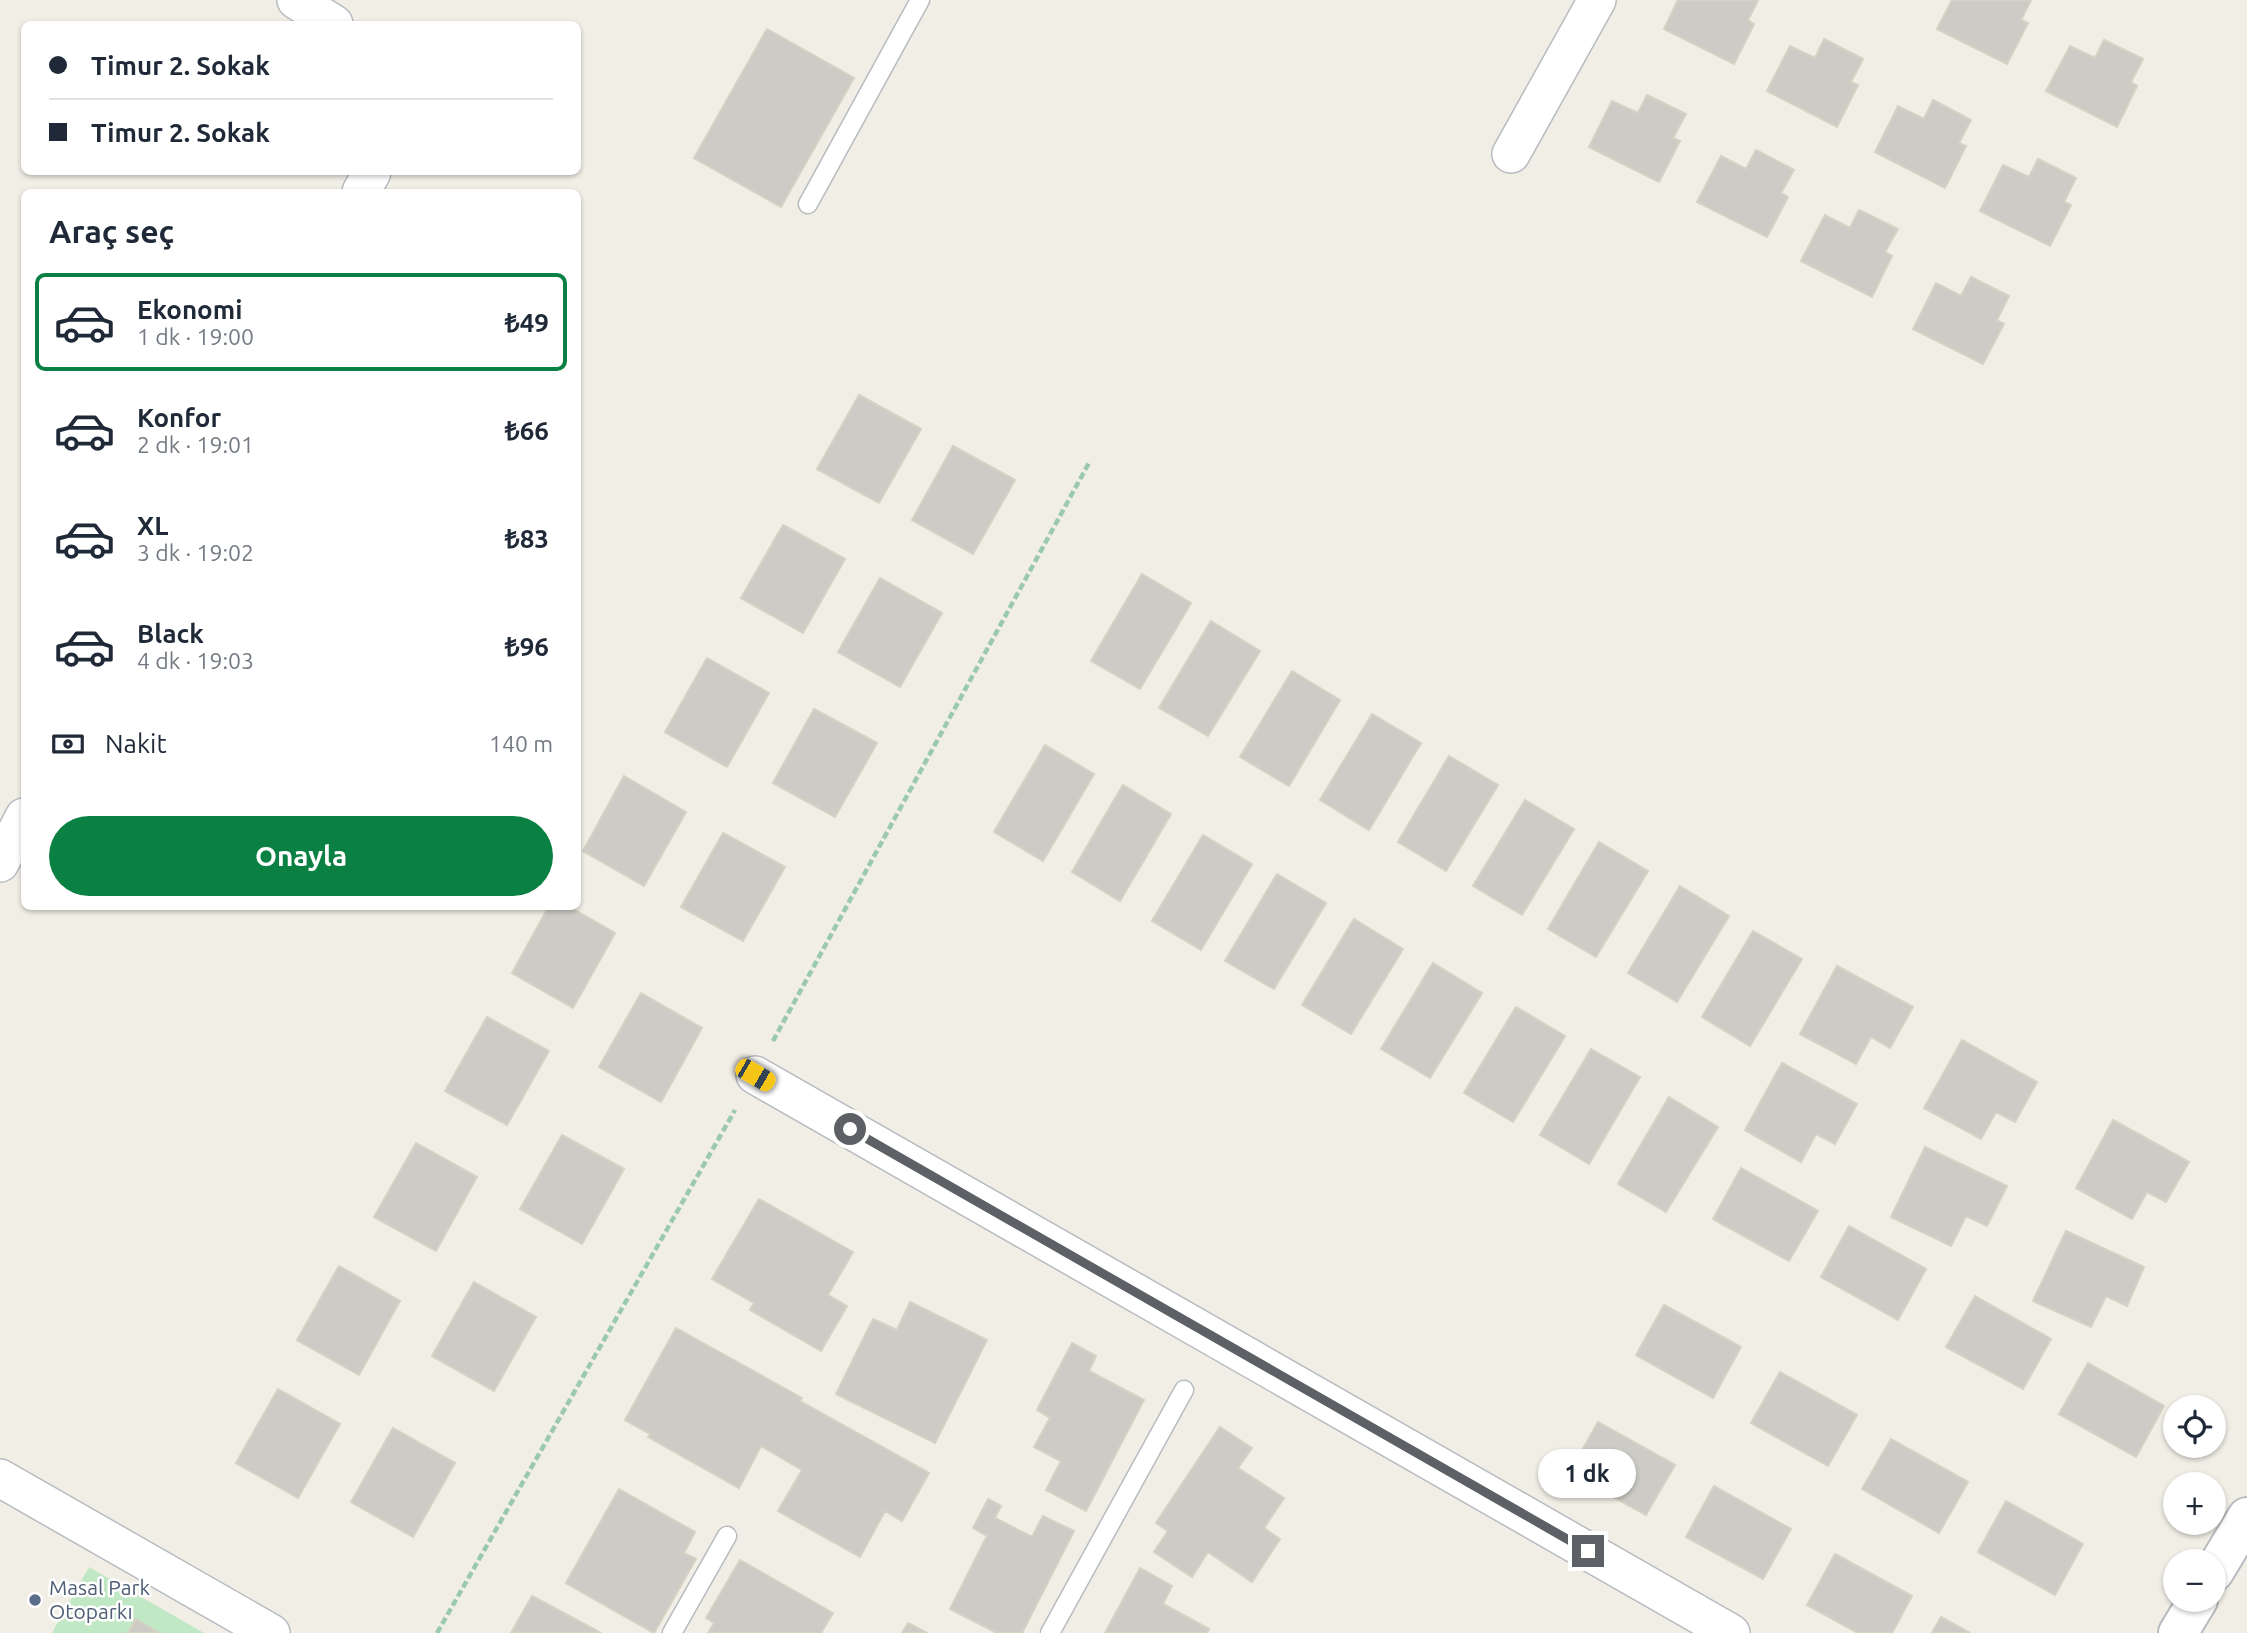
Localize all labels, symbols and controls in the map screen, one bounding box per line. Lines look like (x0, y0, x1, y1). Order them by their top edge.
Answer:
text: Timur 2. Sokak (91, 51, 270, 80)
text: Timur 2. Sokak (91, 118, 270, 147)
text: Araç seç (49, 213, 174, 249)
icon: car (53, 291, 116, 354)
text: Ekonomi (137, 295, 242, 324)
text: ₺49 (505, 308, 549, 337)
text: 1 dk · 19:00 (137, 324, 254, 349)
icon: car (53, 399, 116, 462)
text: Konfor (137, 403, 221, 432)
text: ₺66 (505, 416, 549, 445)
text: 2 dk · 19:01 (137, 432, 254, 457)
icon: car (53, 507, 116, 570)
text: XL (137, 511, 168, 540)
text: ₺83 (505, 524, 549, 553)
text: 3 dk · 19:02 (137, 540, 254, 565)
icon: car (53, 615, 116, 678)
text: Black (137, 619, 204, 648)
text: ₺96 (505, 632, 549, 661)
text: 4 dk · 19:03 (137, 648, 254, 673)
icon: cash (49, 725, 87, 763)
text: Nakit (105, 729, 167, 758)
text: 140 m (489, 731, 553, 756)
button: Onayla (49, 816, 553, 896)
car (732, 1055, 779, 1095)
route start (834, 1113, 866, 1145)
map controls (2163, 1395, 2226, 1612)
button: locate (2163, 1395, 2226, 1458)
callout: 1 dk (1539, 1450, 1637, 1498)
text: 1 dk (1564, 1461, 1610, 1486)
button: + (2163, 1472, 2226, 1535)
route end (1572, 1535, 1604, 1567)
button: − (2163, 1549, 2226, 1612)
place label: Masal Park Otoparkı (49, 1575, 150, 1623)
marker: Masal Park Otoparkı (27, 1592, 43, 1608)

